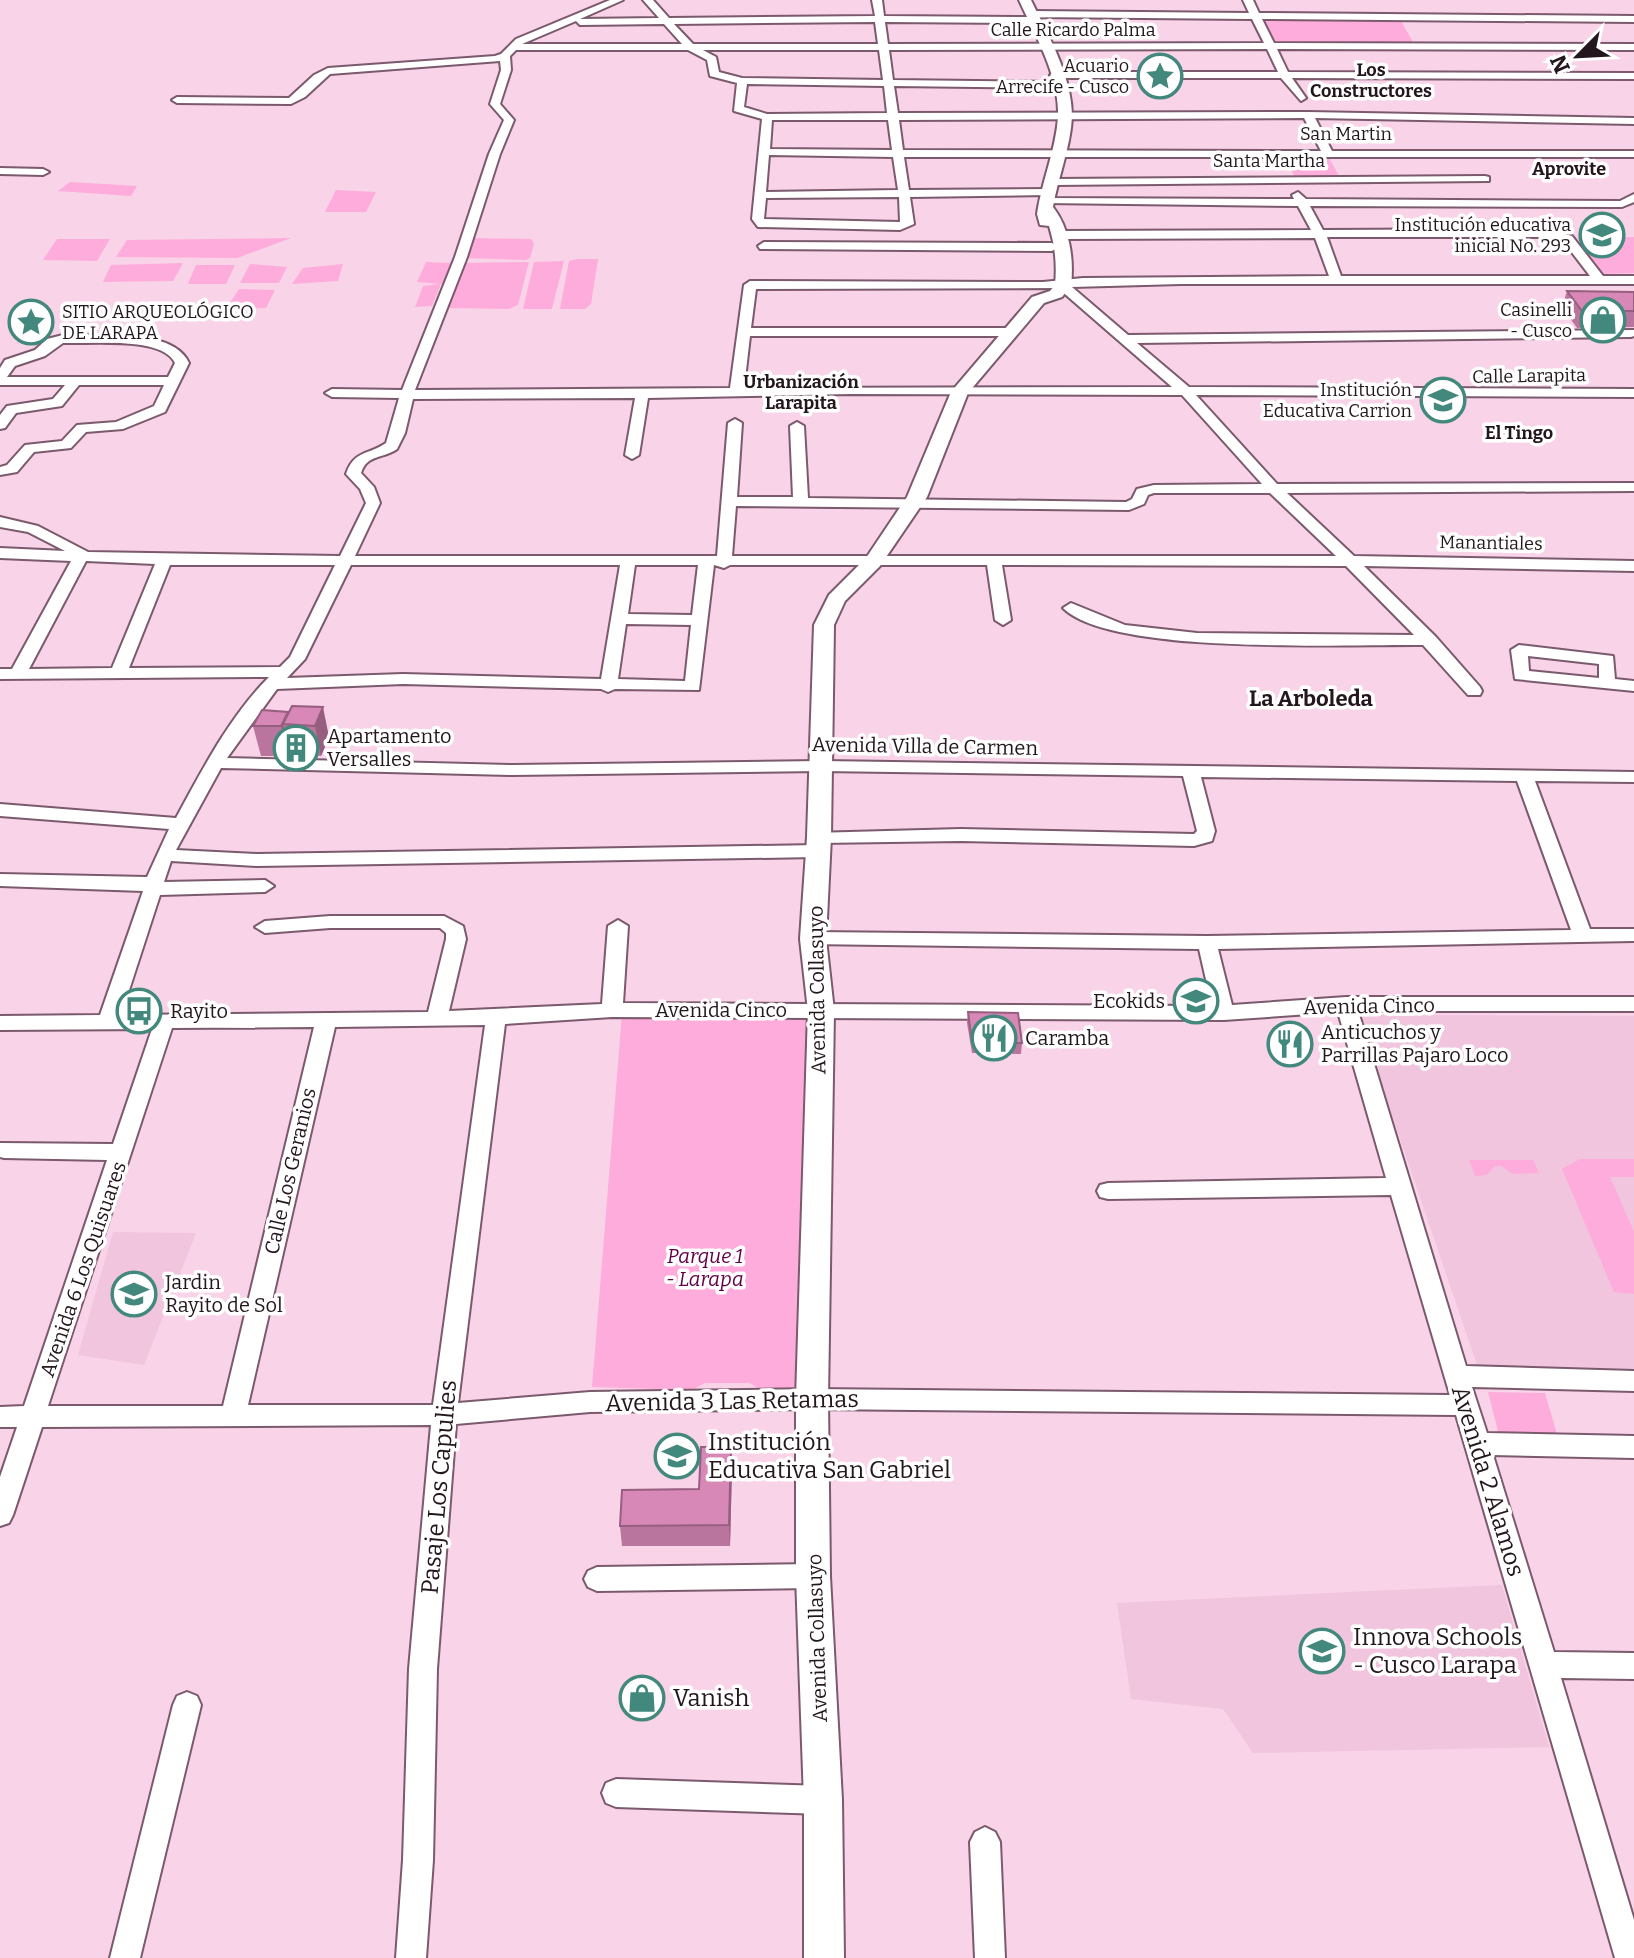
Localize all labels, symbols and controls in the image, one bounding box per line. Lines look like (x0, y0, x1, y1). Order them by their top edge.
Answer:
north arrow (1538, 16, 1618, 96)
street label: Calle Ricardo Palma (990, 19, 1156, 41)
text: N (1544, 51, 1576, 77)
place icon: Acuario Arrecife - Cusco (1136, 52, 1184, 100)
place label: Acuario Arrecife - Cusco (996, 55, 1129, 98)
district label: Los Constructores (1310, 59, 1432, 102)
street label: San Martin (1300, 123, 1393, 145)
street label: Santa Martha (1213, 150, 1325, 172)
district label: Aprovite (1532, 158, 1606, 180)
school or university icon: Institución educativa inicial No. 293 (1578, 211, 1626, 259)
place label: Institución educativa inicial No. 293 (1394, 214, 1571, 257)
shop icon: Casinelli - Cusco (1579, 296, 1627, 344)
place icon: SITIO ARQUEOLÓGICO DE LARAPA (7, 298, 55, 346)
place label: Casinelli - Cusco (1500, 299, 1572, 342)
place label: SITIO ARQUEOLÓGICO DE LARAPA (62, 301, 254, 344)
street label: Calle Larapita (1472, 364, 1586, 388)
district label: Urbanización Larapita (743, 371, 859, 414)
school or university icon: Institución Educativa Carrion (1419, 376, 1467, 424)
place label: Institución Educativa Carrion (1263, 379, 1413, 422)
district label: El Tingo (1485, 422, 1553, 444)
street label: Manantiales (1439, 531, 1543, 555)
district label: La Arboleda (1249, 685, 1374, 712)
building icon: Apartamento Versalles (272, 724, 320, 772)
place label: Apartamento Versalles (327, 724, 452, 771)
street label: Avenida Villa de Carmen (812, 732, 1039, 760)
street label: Avenida Collasuyo (804, 905, 830, 1075)
school or university icon: Ecokids (1172, 977, 1220, 1025)
bus stop icon: Rayito (115, 987, 163, 1035)
place label: Ecokids (1093, 989, 1165, 1013)
street label: Avenida Cinco (1303, 993, 1435, 1019)
street label: Avenida Cinco (655, 998, 787, 1022)
place label: Rayito (170, 999, 228, 1023)
restaurant icon: Caramba (970, 1014, 1018, 1062)
restaurant icon: Anticuchos y Parrillas Pajaro Loco (1266, 1020, 1314, 1068)
place label: Anticuchos y Parrillas Pajaro Loco (1321, 1020, 1509, 1068)
place label: Caramba (1025, 1026, 1109, 1050)
street label: Calle Los Geranios (259, 1085, 321, 1257)
street label: Avenida 6 Los Quisuares (35, 1158, 131, 1380)
park label: Parque 1 - Larapa (666, 1244, 744, 1291)
school or university icon: Jardin Rayito de Sol (110, 1270, 158, 1318)
place label: Jardin Rayito de Sol (164, 1270, 283, 1317)
street label: Pasaje Los Capulies (416, 1379, 462, 1595)
street label: Avenida 2 Alamos (1446, 1382, 1530, 1580)
street label: Avenida 3 Las Retamas (605, 1385, 859, 1417)
place label: Institución Educativa San Gabriel (708, 1428, 951, 1484)
school or university icon: Institución Educativa San Gabriel (653, 1432, 701, 1480)
street label: Avenida Collasuyo (802, 1553, 832, 1723)
place label: Innova Schools - Cusco Larapa (1353, 1623, 1522, 1679)
school or university icon: Innova Schools - Cusco Larapa (1298, 1627, 1346, 1675)
shop icon: Vanish (618, 1674, 666, 1722)
place label: Vanish (673, 1684, 750, 1712)

